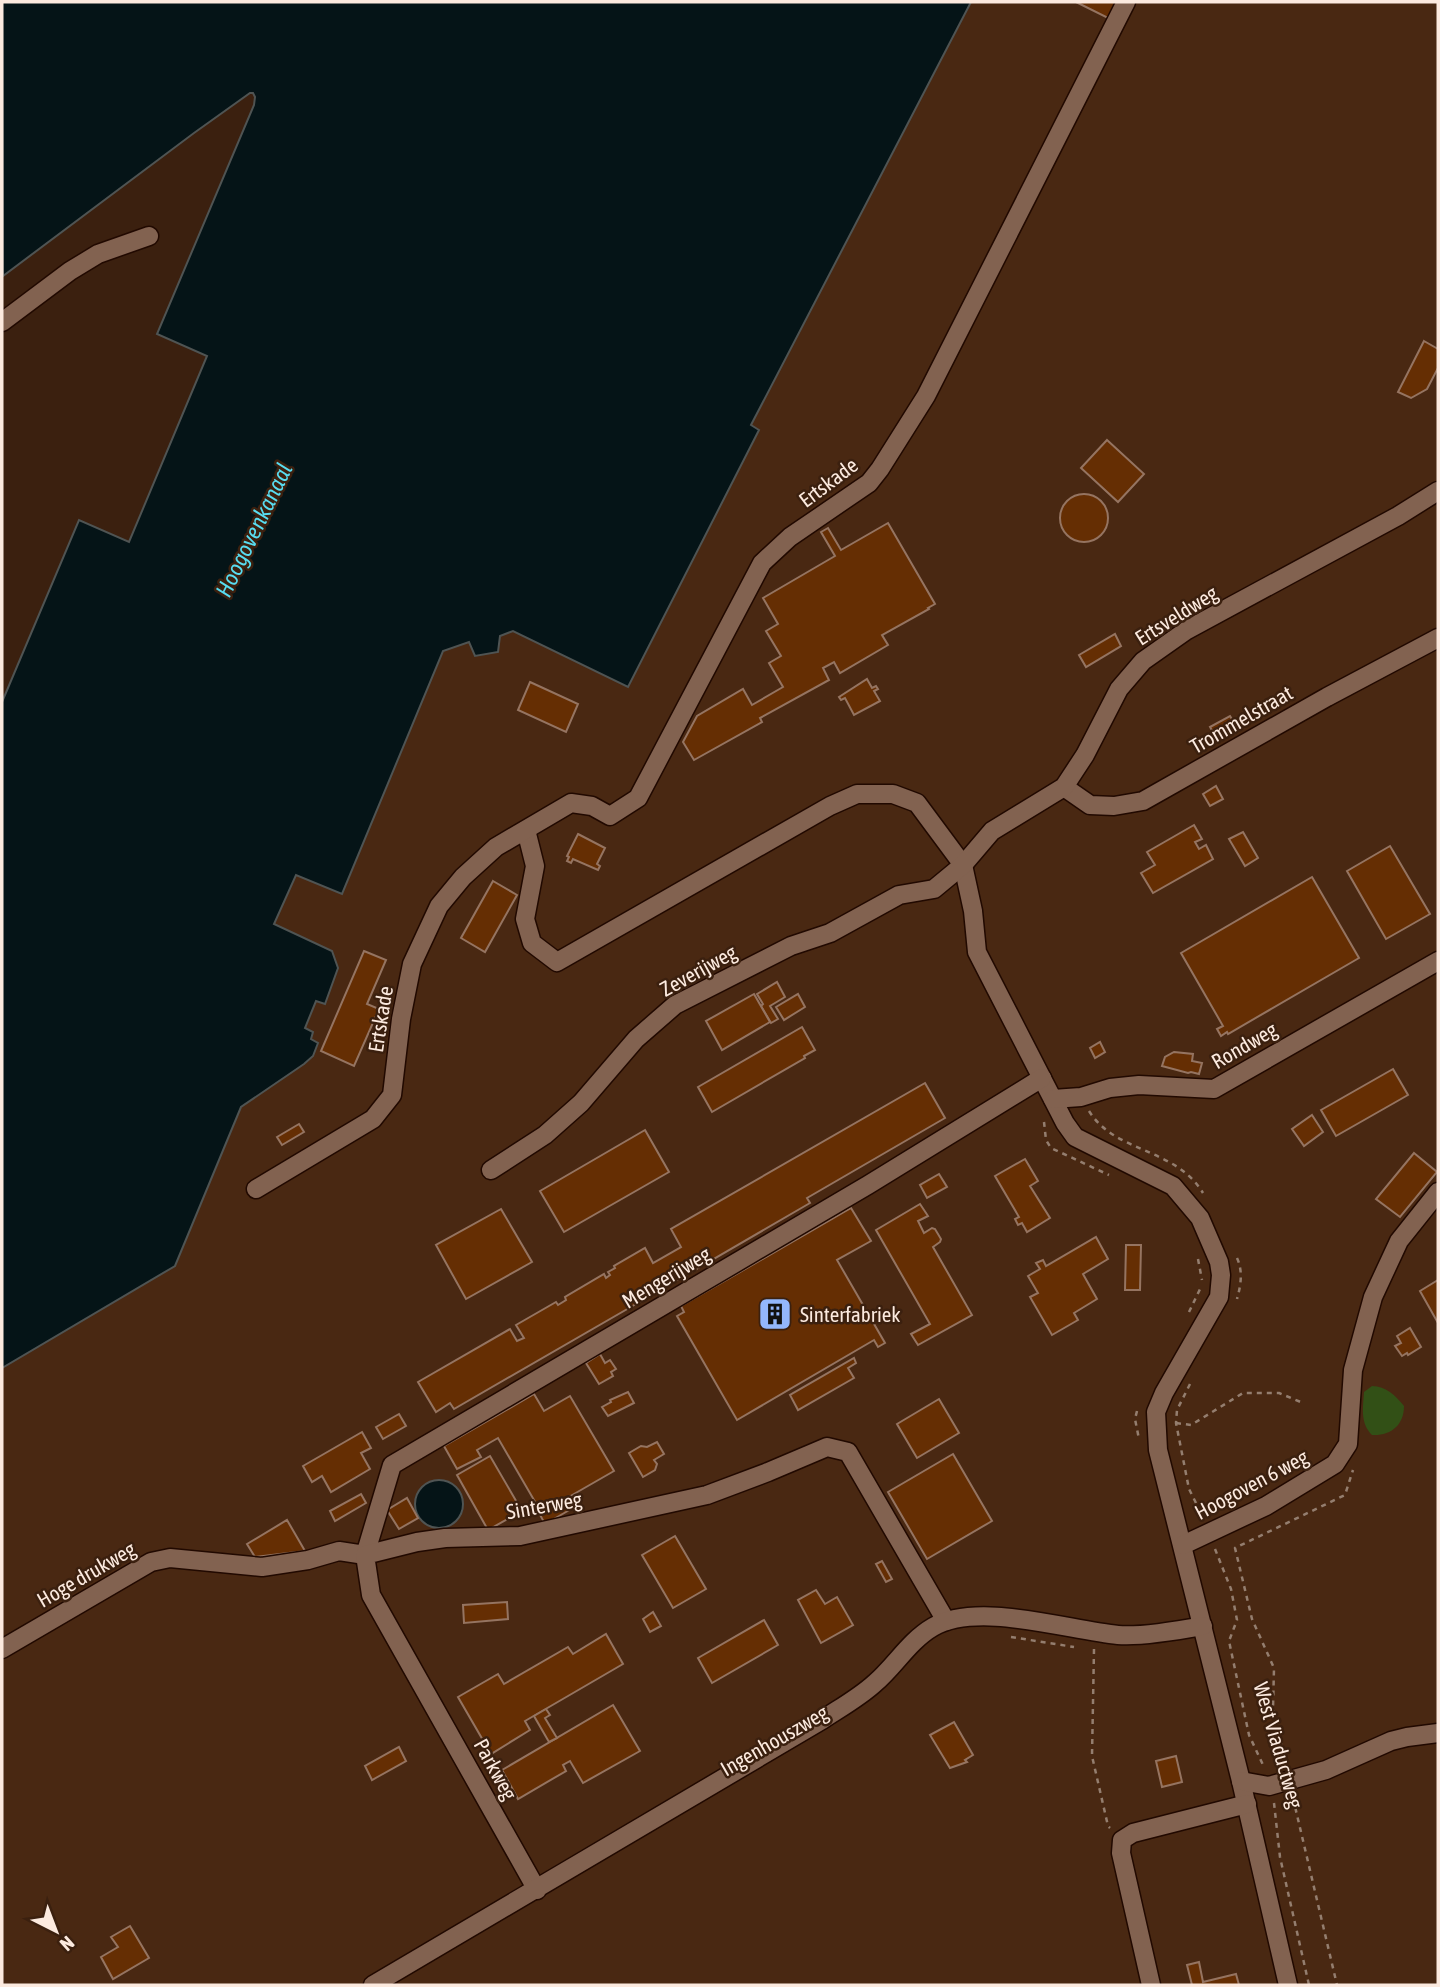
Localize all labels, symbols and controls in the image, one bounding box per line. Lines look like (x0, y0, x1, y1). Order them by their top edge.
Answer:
street label: Ertskade (794, 452, 862, 512)
water label: Hoogovenkanaal (210, 459, 298, 601)
street label: Ertsveldweg (1130, 580, 1222, 650)
street label: Trommelstraat (1186, 680, 1296, 758)
street label: Zeverijweg (656, 939, 740, 1001)
street label: Ertskade (363, 984, 397, 1054)
street label: Rondweg (1207, 1017, 1281, 1073)
street label: Mengerijweg (618, 1241, 714, 1313)
building icon: Sinterfabriek (756, 1295, 794, 1333)
place label: Sinterfabriek (800, 1302, 901, 1326)
street label: Hoogoven 6 weg (1190, 1444, 1312, 1524)
street label: Sinterweg (504, 1487, 584, 1523)
street label: Hoge drukweg (33, 1536, 139, 1612)
street label: West Viaductweg (1250, 1679, 1308, 1811)
street label: Ingenhouszweg (716, 1700, 832, 1780)
street label: Parkweg (470, 1734, 522, 1804)
north arrow (21, 1896, 91, 1966)
text: N (56, 1932, 79, 1956)

